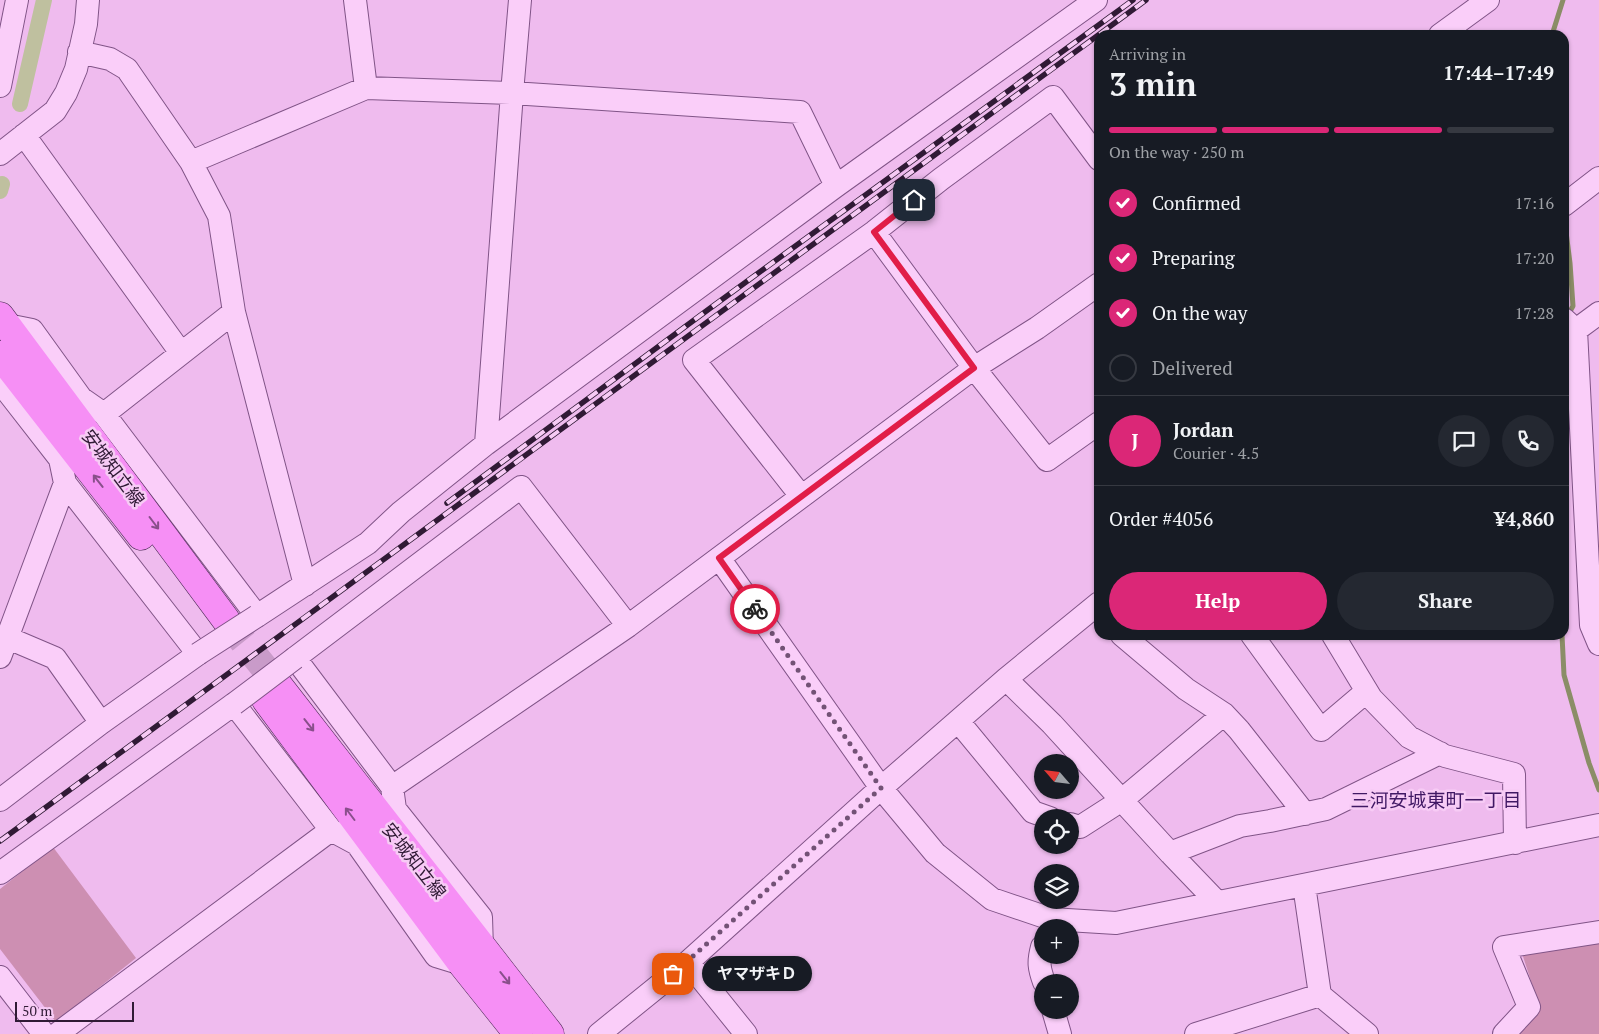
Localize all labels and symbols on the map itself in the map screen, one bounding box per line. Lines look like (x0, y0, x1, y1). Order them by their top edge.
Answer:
pin (893, 179, 935, 221)
street label: 安城知立線 (77, 424, 150, 511)
one-way arrow (92, 475, 103, 488)
one-way arrow (149, 516, 160, 529)
courier (730, 584, 780, 634)
one-way arrow (303, 718, 314, 731)
north arrow (1034, 754, 1079, 799)
district label: 三河安城東町一丁目 (1350, 787, 1522, 812)
one-way arrow (345, 808, 356, 821)
street label: 安城知立線 (378, 818, 452, 903)
pin (652, 953, 694, 995)
callout: ヤマザキＤ (703, 956, 813, 992)
one-way arrow (499, 971, 510, 984)
scale bar (15, 999, 134, 1022)

